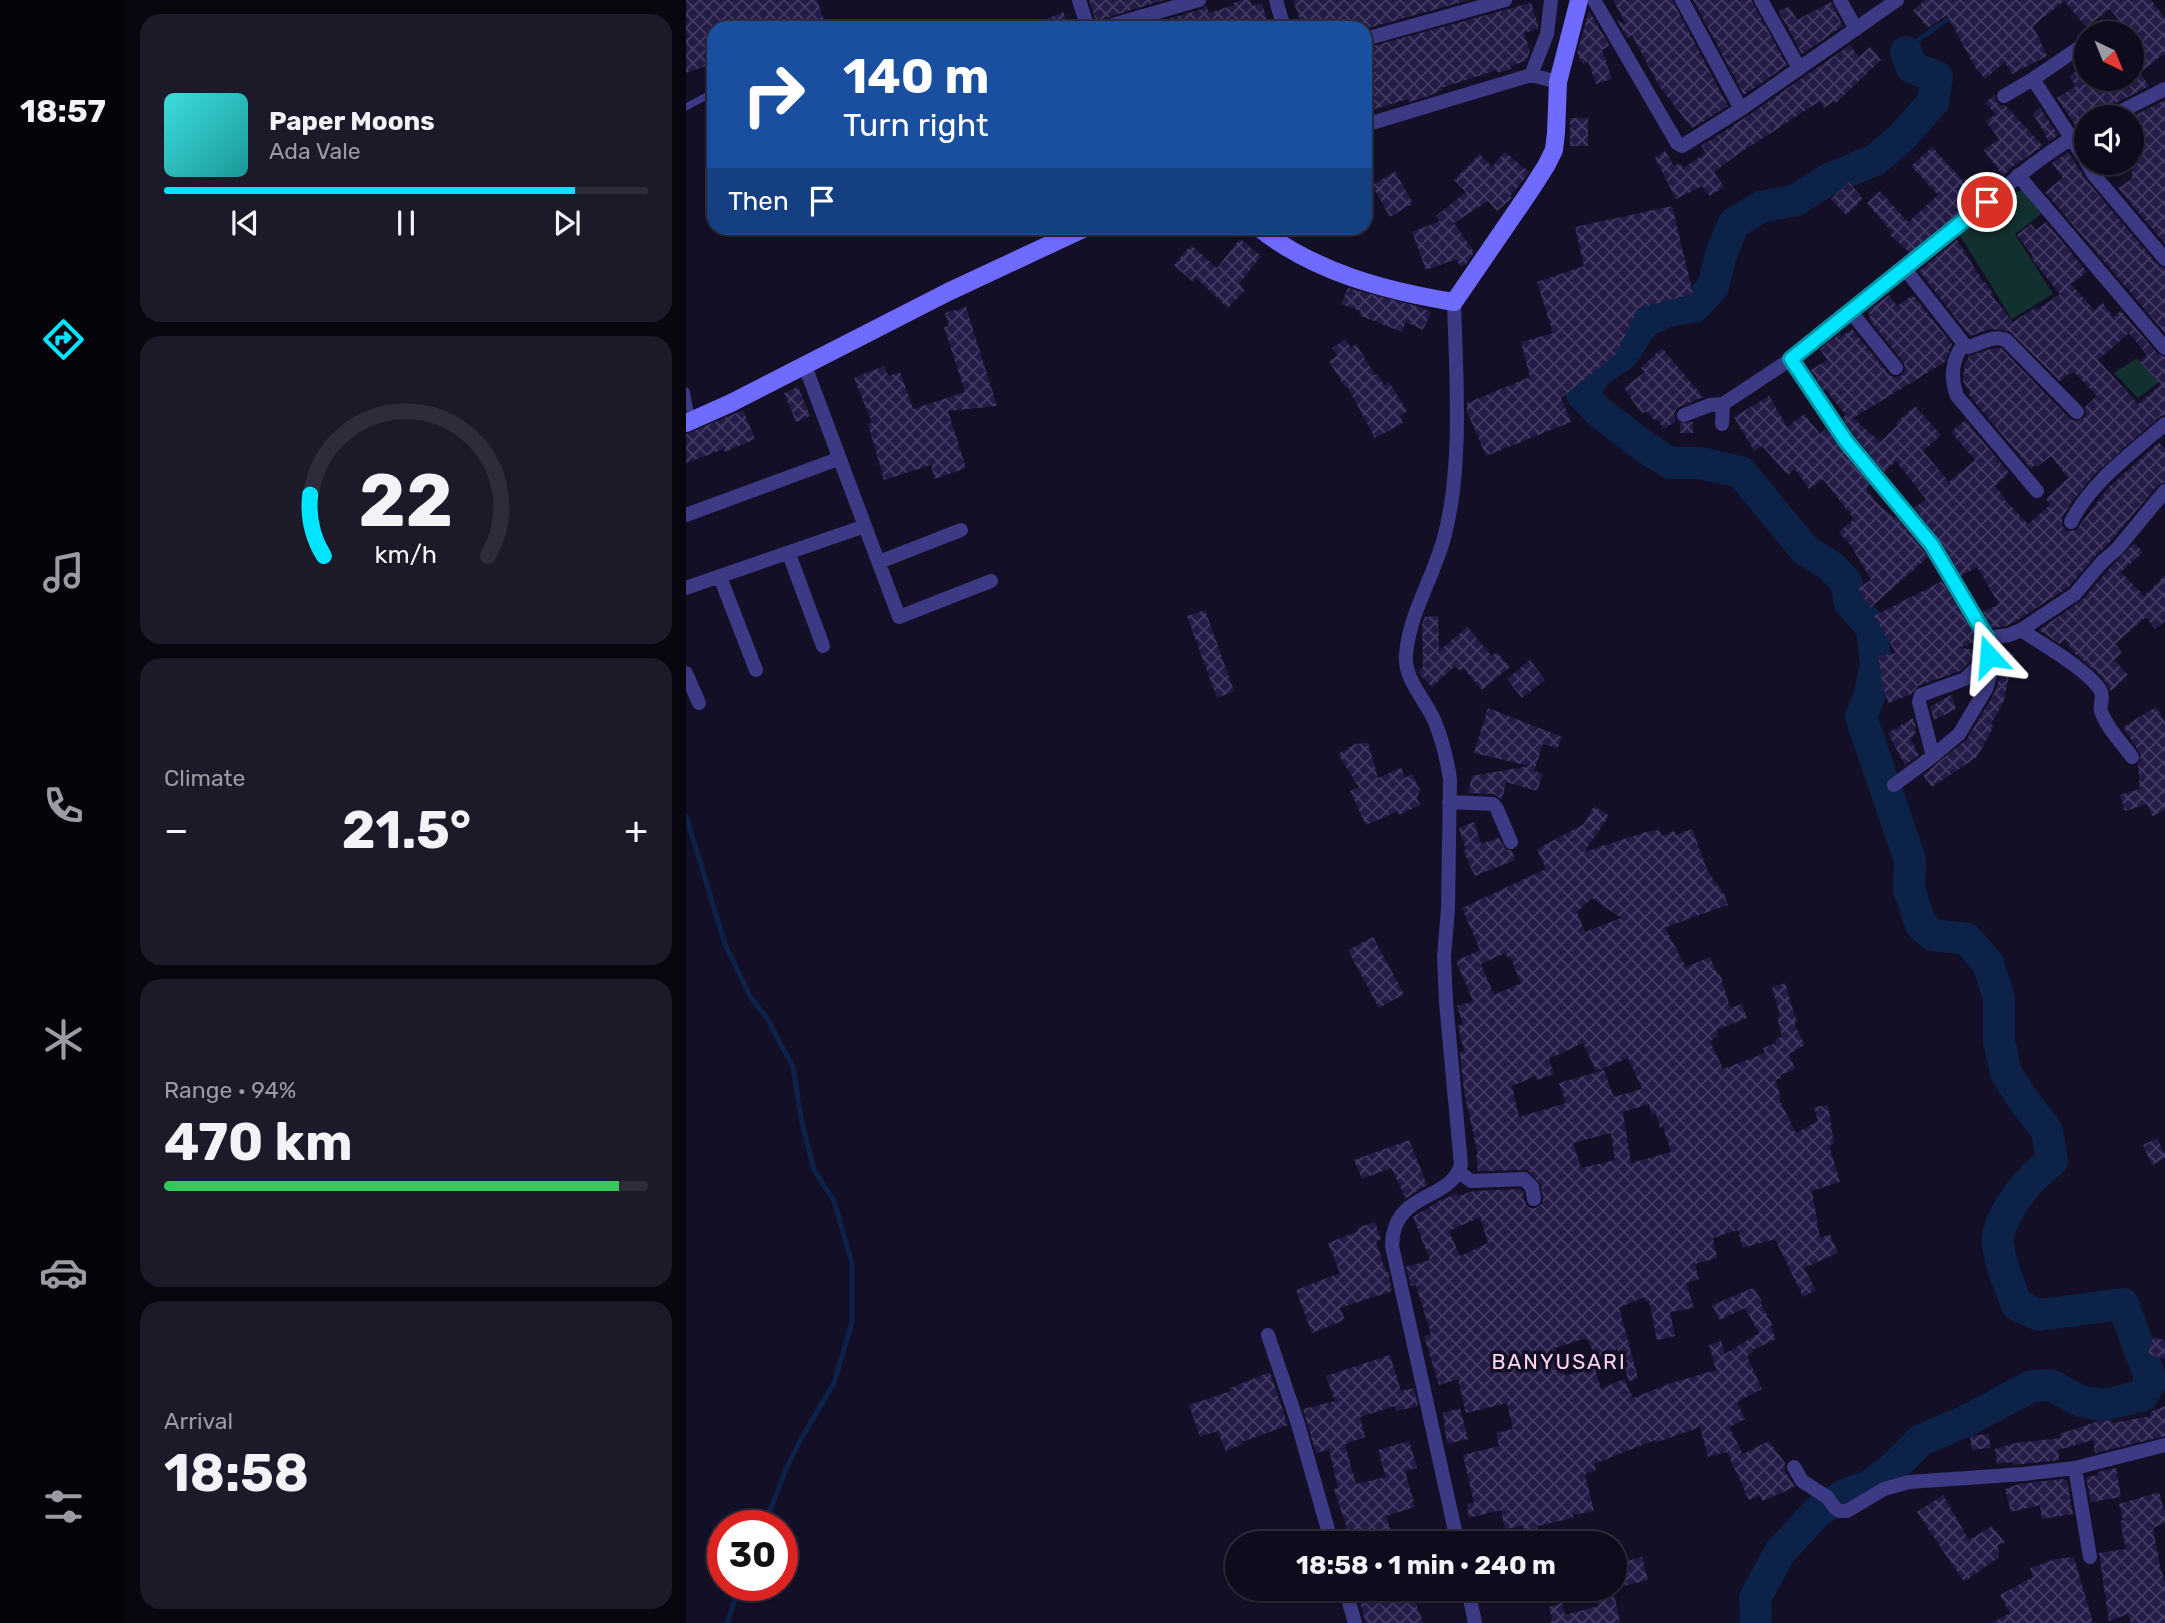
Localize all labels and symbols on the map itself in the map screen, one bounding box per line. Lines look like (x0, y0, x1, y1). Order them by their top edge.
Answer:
north arrow (2074, 21, 2144, 91)
pin (1957, 172, 2017, 232)
position arrow (1952, 619, 2026, 693)
district label: BANYUSARI (1491, 1349, 1627, 1374)
speed limit sign: 30 (707, 1510, 798, 1601)

